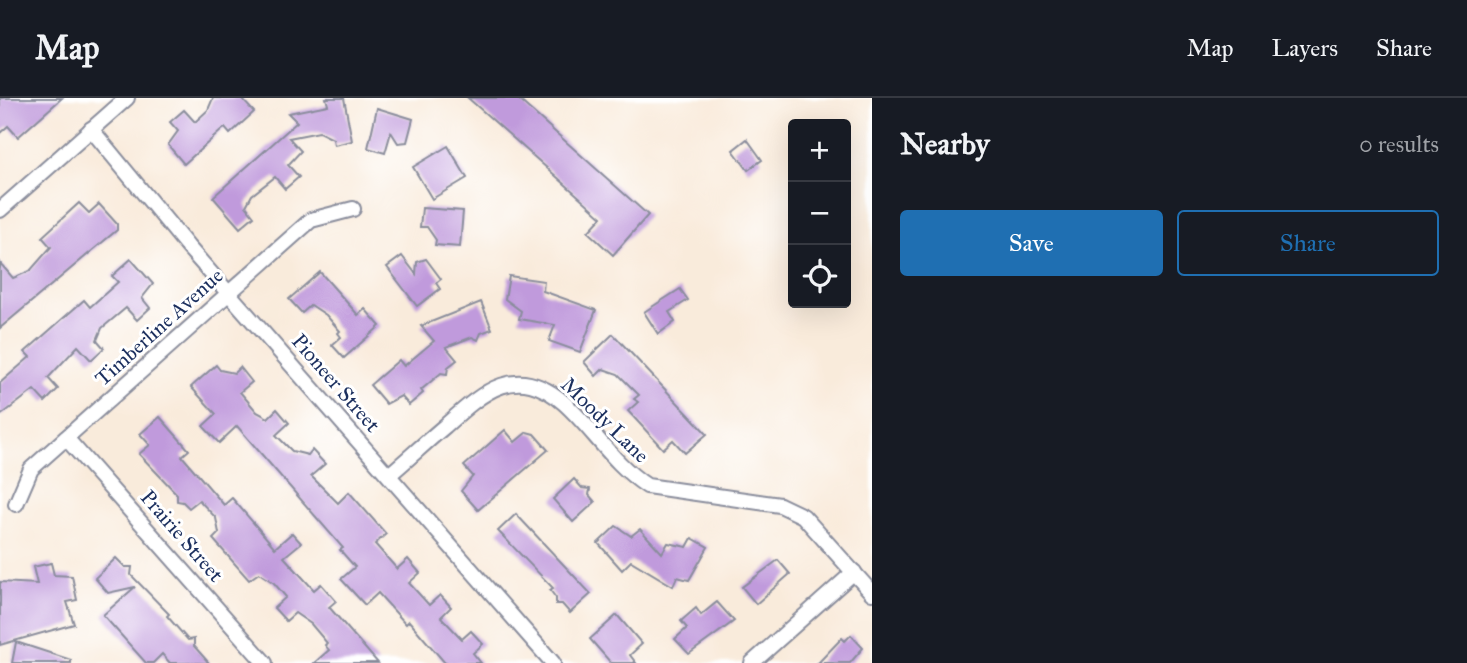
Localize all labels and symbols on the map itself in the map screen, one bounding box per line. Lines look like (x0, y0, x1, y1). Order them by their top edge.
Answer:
street label: Timberline Avenue (90, 262, 229, 391)
street label: Pioneer Street (286, 328, 386, 438)
street label: Moody Lane (556, 372, 655, 468)
street label: Prairie Street (135, 485, 229, 588)

